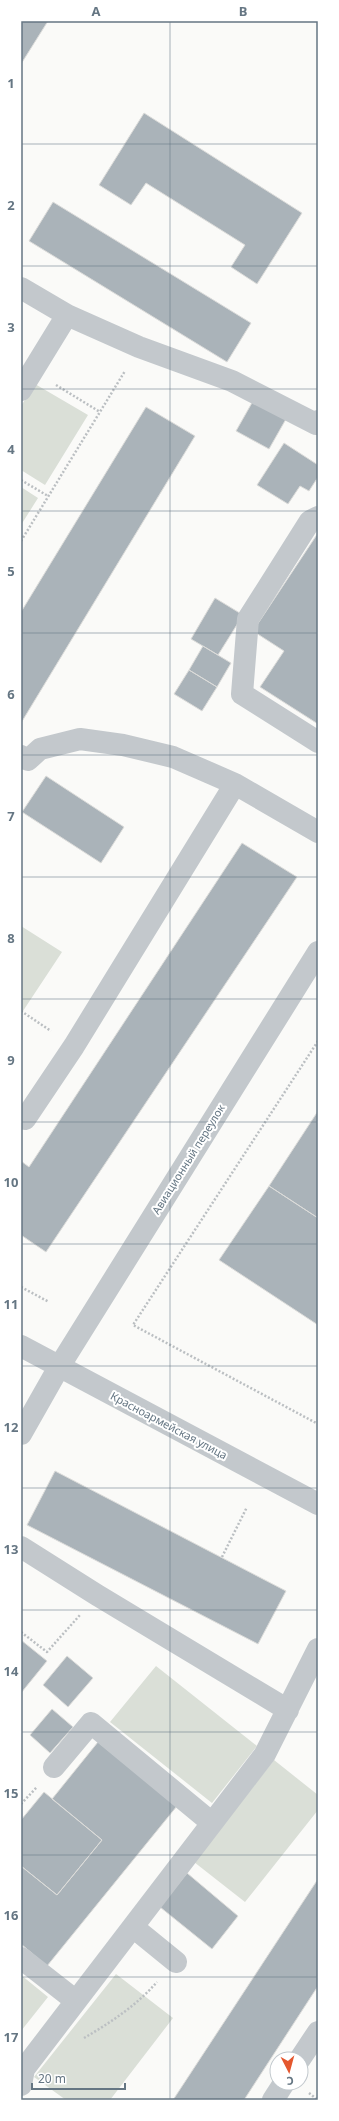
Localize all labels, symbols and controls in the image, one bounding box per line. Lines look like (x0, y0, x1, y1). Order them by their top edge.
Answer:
text: A (92, 2, 101, 20)
text: B (239, 2, 247, 20)
text: 1 (7, 74, 15, 92)
text: 2 (7, 196, 15, 214)
text: 3 (7, 318, 15, 336)
text: 4 (7, 440, 15, 458)
text: 5 (7, 562, 15, 580)
text: 6 (7, 685, 15, 703)
text: 7 (7, 807, 15, 825)
text: 8 (7, 929, 15, 947)
text: 9 (7, 1051, 15, 1069)
street label: Авиационный переулок (148, 1101, 228, 1217)
text: 10 (4, 1173, 18, 1191)
text: 11 (4, 1295, 18, 1313)
street label: Красноармейская улица (108, 1388, 230, 1462)
text: 12 (4, 1418, 18, 1436)
text: 13 (4, 1540, 18, 1558)
text: 14 (4, 1662, 19, 1680)
text: 15 (4, 1784, 18, 1802)
text: 16 (4, 1906, 18, 1924)
text: 17 (4, 2028, 18, 2046)
north arrow (269, 2051, 309, 2091)
scale bar (32, 2065, 125, 2091)
text: 20 m (38, 2070, 66, 2087)
text: С (286, 2074, 294, 2089)

